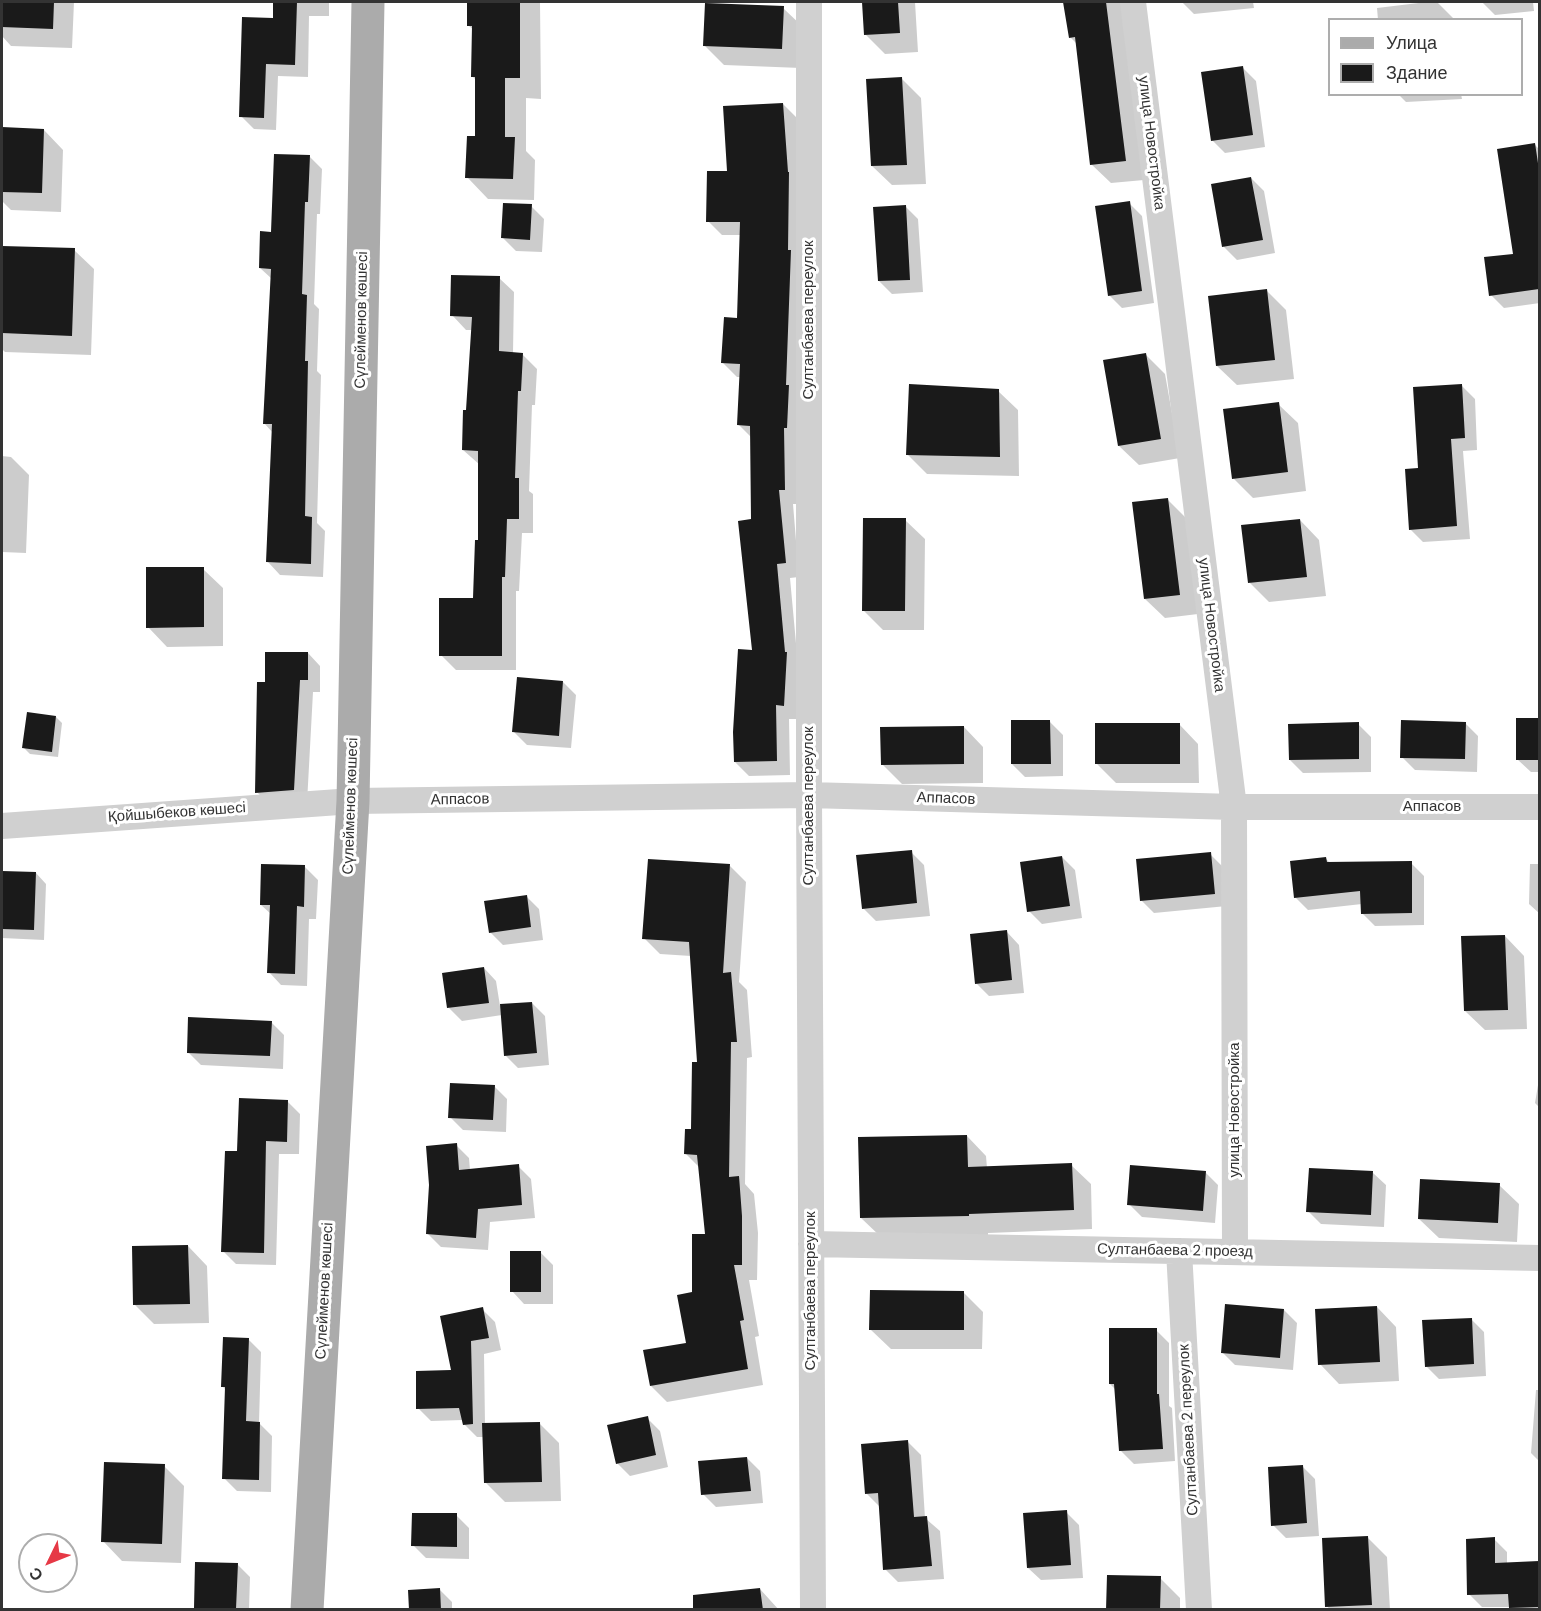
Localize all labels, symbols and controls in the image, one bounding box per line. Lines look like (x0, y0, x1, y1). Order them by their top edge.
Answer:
legend (1328, 18, 1523, 96)
text: Улица (1386, 31, 1437, 55)
text: Здание (1386, 61, 1447, 85)
street label: улица Новостройка (1134, 75, 1168, 211)
street label: Султанбаева переулок (800, 240, 818, 400)
street label: Сүлейменов көшесі (352, 251, 372, 389)
street label: улица Новостройка (1194, 557, 1228, 693)
street label: Султанбаева переулок (800, 726, 818, 886)
street label: Сүлейменов көшесі (340, 737, 362, 875)
street label: Аппасов (916, 789, 976, 809)
street label: Аппасов (431, 790, 489, 810)
street label: Аппасов (1403, 798, 1461, 816)
street label: Қойшыбеков көшесі (107, 799, 247, 827)
street label: улица Новостройка (1226, 1042, 1244, 1178)
street label: Султанбаева переулок (802, 1211, 820, 1371)
street label: Сүлейменов көшесі (312, 1222, 338, 1360)
street label: Султанбаева 2 проезд (1097, 1241, 1253, 1261)
street label: Султанбаева 2 переулок (1176, 1344, 1202, 1516)
north arrow (18, 1533, 78, 1593)
text: С (24, 1563, 48, 1586)

